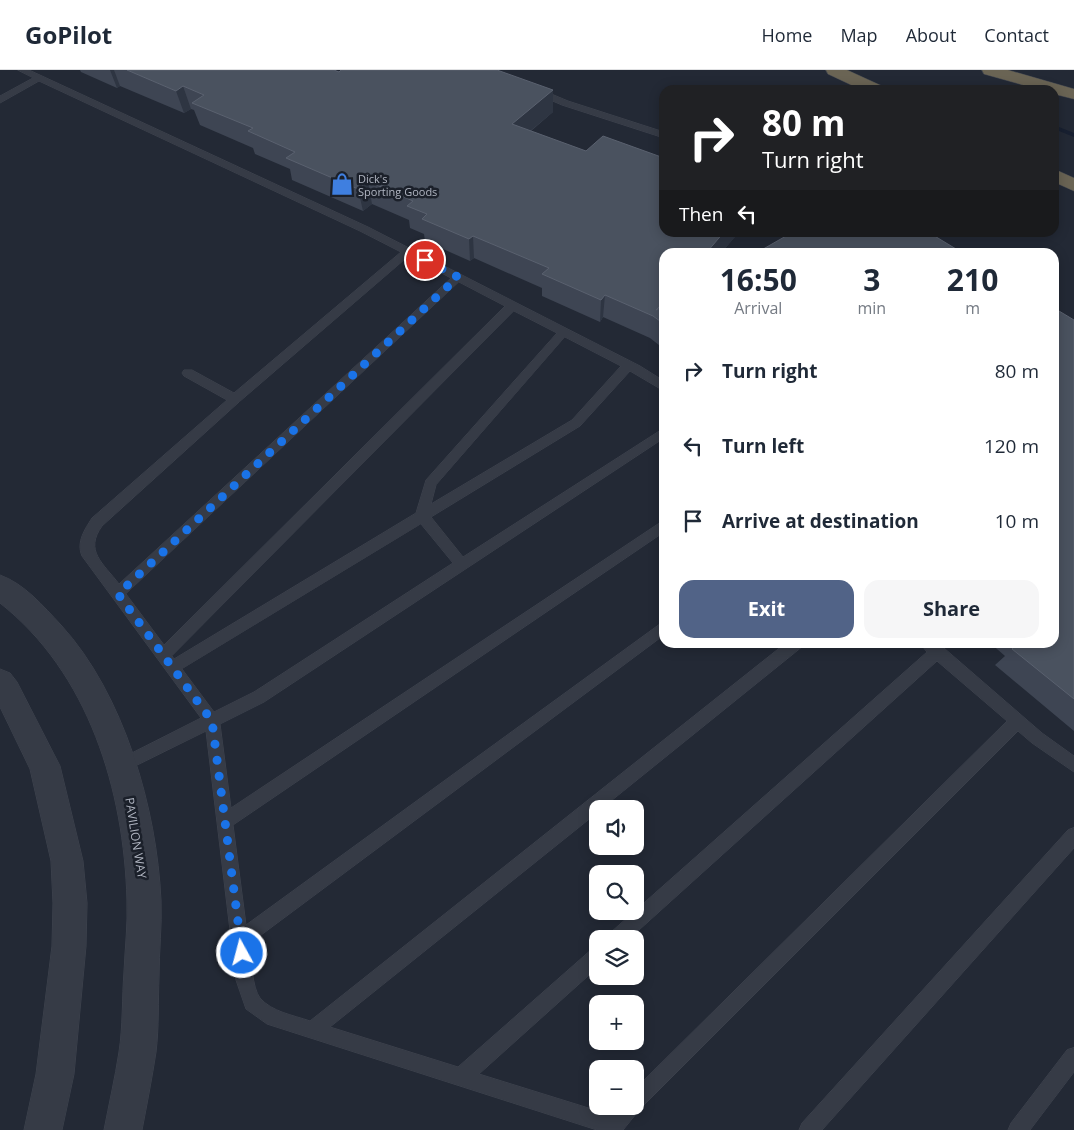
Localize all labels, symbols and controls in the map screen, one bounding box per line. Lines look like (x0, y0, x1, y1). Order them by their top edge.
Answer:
text: GoPilot (25, 18, 112, 51)
text: Home (762, 23, 812, 47)
text: Map (840, 23, 878, 47)
text: About (906, 23, 956, 47)
text: Contact (984, 23, 1049, 47)
text: 80 m (762, 99, 845, 146)
icon: right (679, 105, 744, 170)
text: Turn right (762, 144, 864, 174)
shop icon: Dick's Sporting Goods (329, 171, 355, 197)
place label: Dick's Sporting Goods (358, 171, 437, 199)
icon: left (733, 200, 761, 228)
text: Then (679, 201, 723, 227)
pin (404, 239, 446, 281)
icon: arrive (411, 246, 439, 274)
text: 16:50 (720, 259, 797, 300)
text: 3 (863, 259, 880, 300)
text: 210 (947, 259, 998, 300)
text: Arrival (734, 297, 782, 319)
text: min (858, 297, 886, 319)
text: m (965, 297, 980, 319)
icon: right (679, 357, 707, 385)
text: Turn right (722, 358, 817, 384)
text: 80 m (995, 358, 1039, 384)
icon: left (679, 432, 707, 460)
text: Turn left (722, 433, 804, 459)
text: 120 m (984, 433, 1039, 459)
icon: arrive (679, 507, 707, 535)
text: Arrive at destination (722, 508, 919, 534)
text: 10 m (995, 508, 1039, 534)
button: Exit (679, 580, 854, 638)
button: Share (864, 580, 1039, 638)
street label: PAVILION WAY (121, 796, 151, 880)
map controls (589, 800, 644, 1115)
button: sound (589, 800, 644, 855)
button: search (589, 865, 644, 920)
position arrow (215, 926, 267, 978)
button: layers (589, 930, 644, 985)
button: + (589, 995, 644, 1050)
button: − (589, 1060, 644, 1115)

